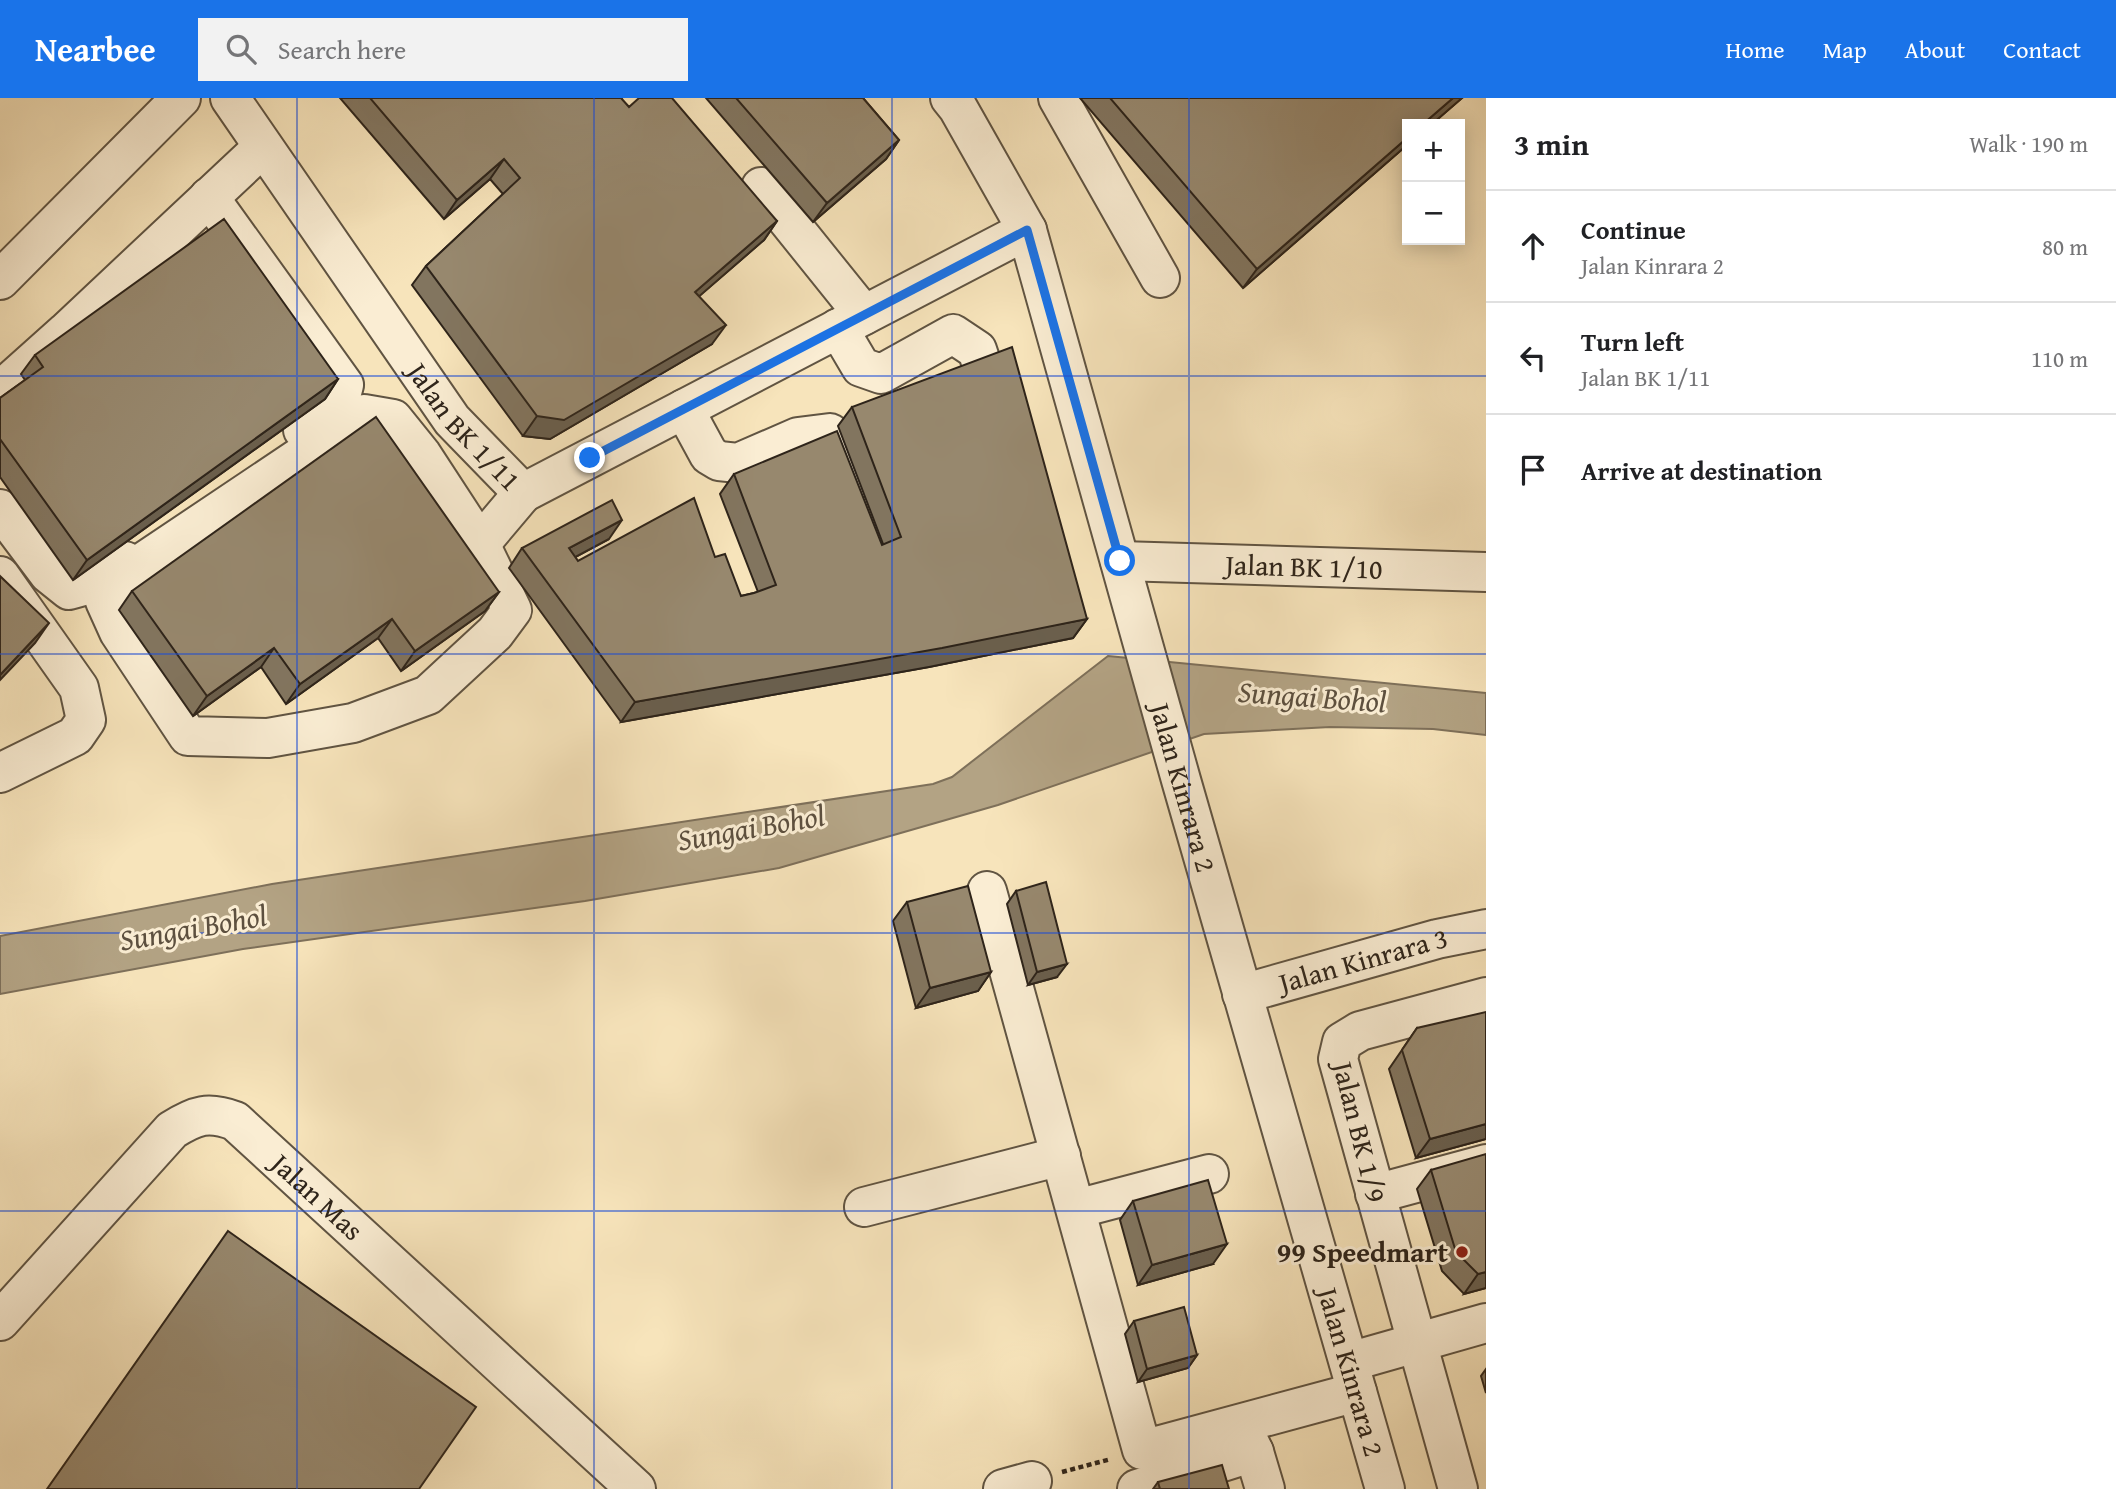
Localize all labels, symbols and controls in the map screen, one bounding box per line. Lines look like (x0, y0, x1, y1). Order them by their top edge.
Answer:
search box (198, 18, 688, 81)
text: Nearbee (35, 25, 156, 73)
icon: search (222, 30, 260, 68)
text: Search here (278, 30, 406, 69)
text: Home (1726, 32, 1785, 67)
text: Map (1823, 32, 1867, 67)
text: About (1905, 32, 1965, 67)
text: Contact (2003, 32, 2081, 67)
map controls (1402, 119, 1465, 245)
button: + (1402, 119, 1465, 182)
text: 3 min (1514, 122, 1589, 166)
text: Walk · 190 m (1969, 127, 2088, 160)
button: − (1402, 182, 1465, 245)
text: Continue (1581, 210, 1686, 249)
icon: ahead (1514, 227, 1552, 265)
text: 80 m (2042, 230, 2088, 263)
text: Jalan Kinrara 2 (1581, 249, 1724, 282)
text: Turn left (1581, 322, 1684, 361)
icon: left (1514, 339, 1552, 377)
text: 110 m (2031, 342, 2088, 375)
street label: Jalan BK 1/11 (396, 351, 531, 500)
text: Jalan BK 1/11 (1581, 361, 1710, 394)
route end (574, 442, 605, 473)
icon: arrive (1514, 451, 1552, 489)
text: Arrive at destination (1581, 451, 1822, 490)
street label: Jalan BK 1/10 (1222, 543, 1383, 589)
route start (1104, 545, 1135, 576)
water label: Sungai Bohol (1236, 669, 1388, 723)
street label: Jalan Kinrara 2 (1140, 695, 1227, 877)
water label: Sungai Bohol (674, 792, 828, 862)
water label: Sungai Bohol (116, 892, 270, 962)
street label: Jalan Kinrara 3 (1271, 916, 1451, 1003)
street label: Jalan BK 1/9 (1322, 1054, 1398, 1207)
street label: Jalan Mas (260, 1141, 373, 1249)
place label: 99 Speedmart (1277, 1231, 1448, 1272)
marker: 99 Speedmart (1454, 1244, 1470, 1260)
street label: Jalan Kinrara 2 (1307, 1280, 1396, 1461)

